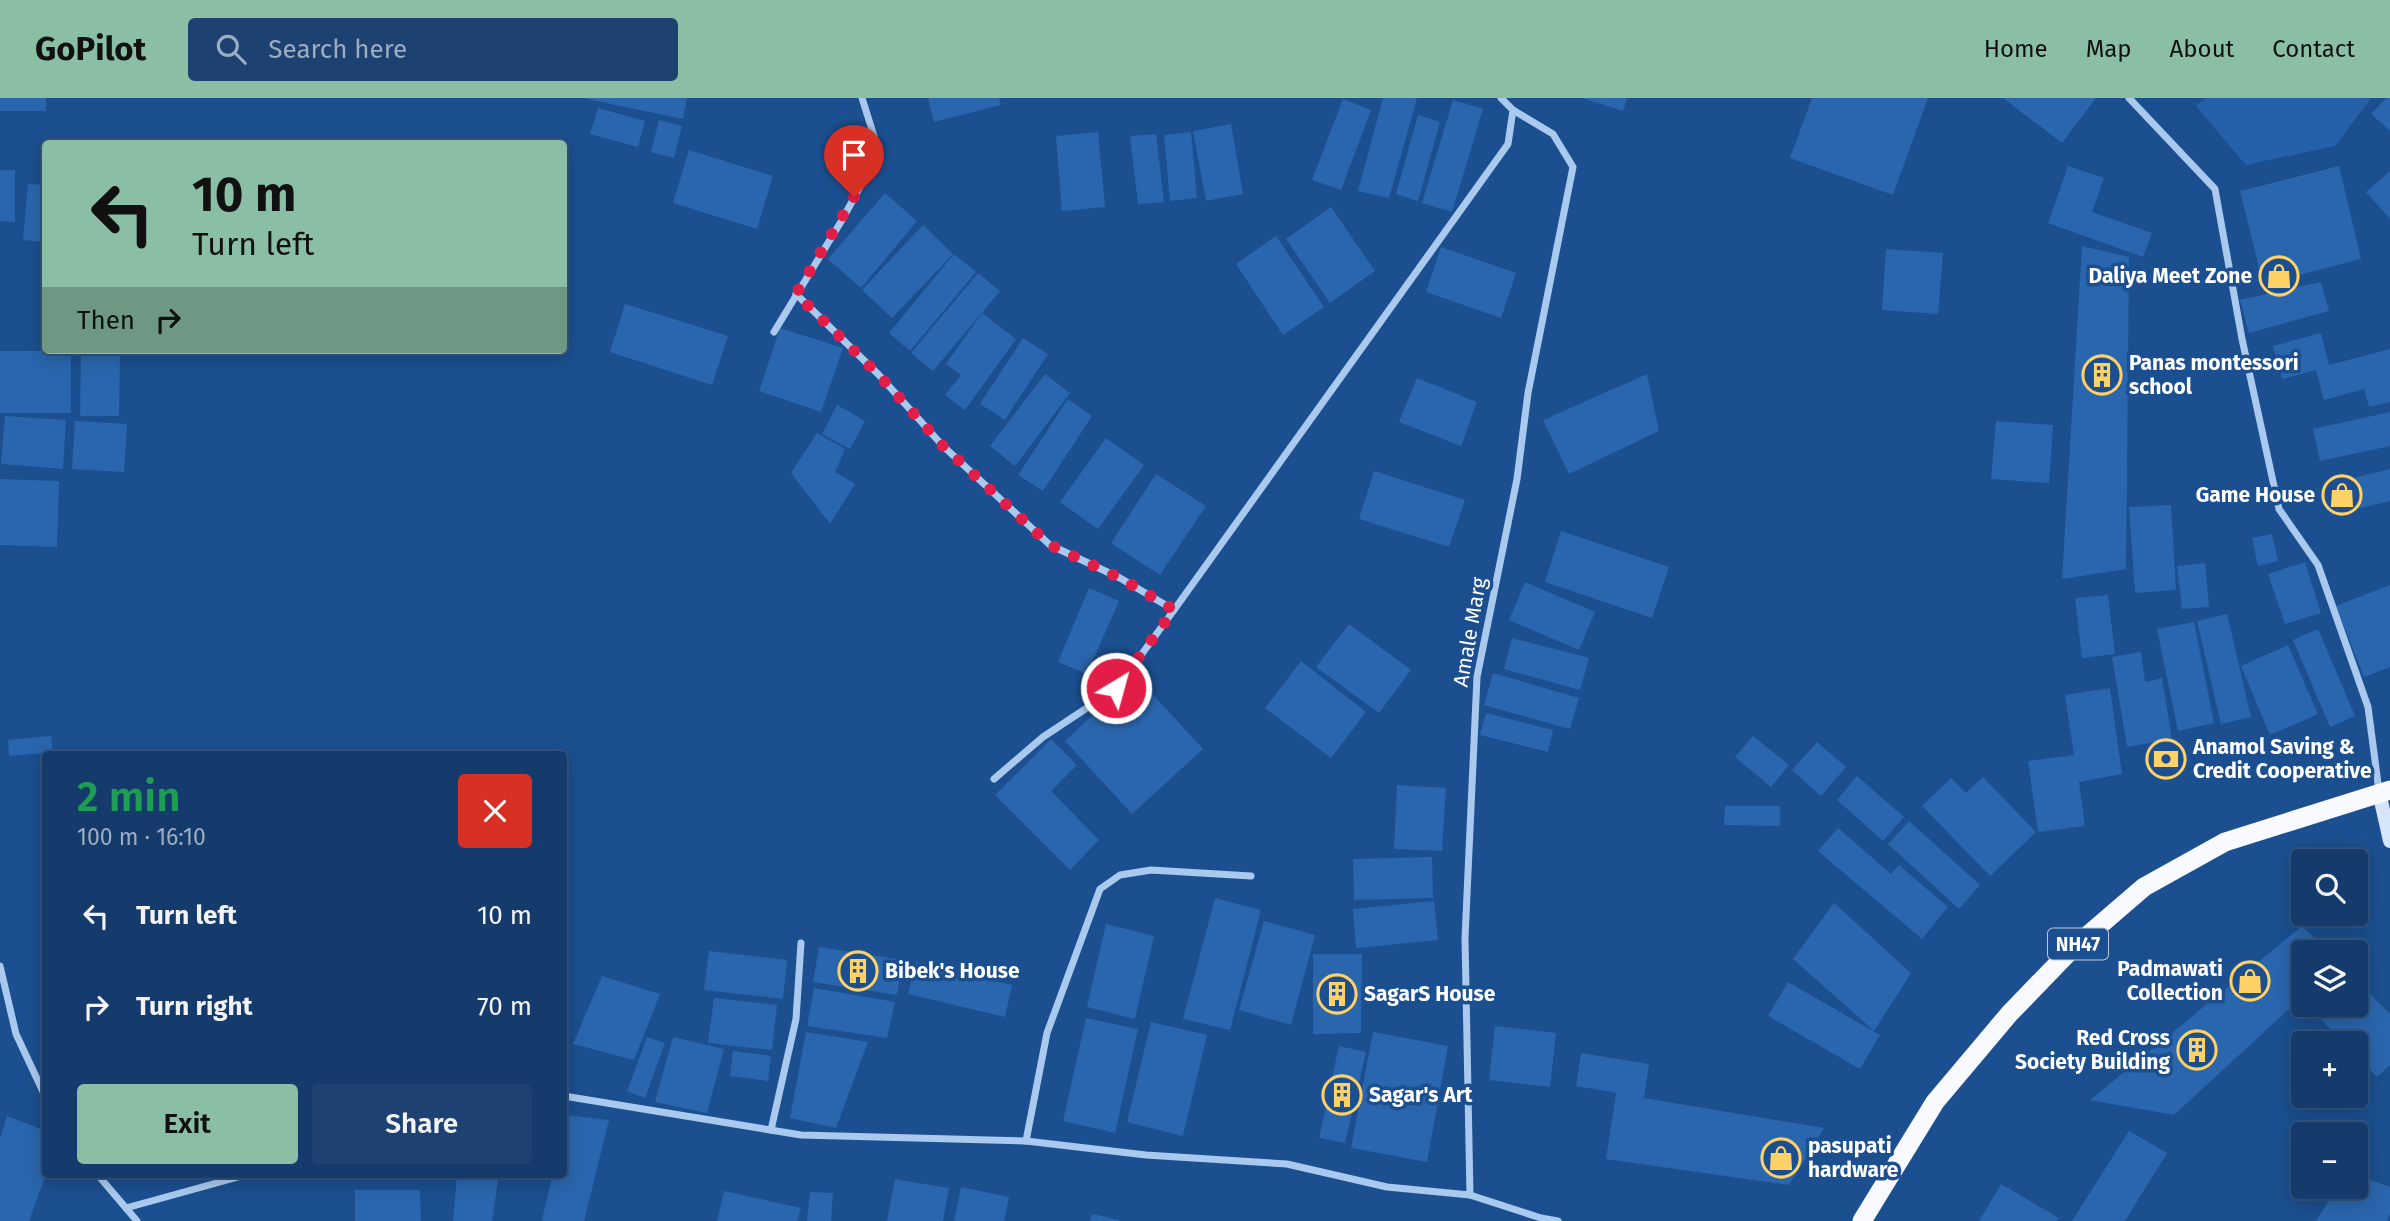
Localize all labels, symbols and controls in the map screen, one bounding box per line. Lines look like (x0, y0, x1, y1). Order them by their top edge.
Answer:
search box (188, 18, 678, 81)
text: GoPilot (35, 29, 146, 69)
icon: search (212, 30, 250, 68)
text: Search here (268, 34, 407, 65)
text: Home (1984, 35, 2048, 63)
text: Map (2086, 35, 2132, 63)
text: About (2170, 35, 2234, 63)
text: Contact (2272, 35, 2355, 63)
pin (824, 125, 884, 197)
icon: arrive (835, 136, 873, 174)
text: 10 m (192, 165, 296, 224)
icon: left (77, 168, 168, 259)
text: Turn left (192, 225, 314, 263)
shop icon: Daliya Meet Zone (2258, 255, 2300, 297)
place label: Daliya Meet Zone (2088, 263, 2252, 289)
icon: right (149, 301, 187, 339)
text: Then (77, 305, 135, 336)
place label: Panas montessori school (2129, 350, 2299, 400)
building icon: Panas montessori school (2081, 354, 2123, 396)
shop icon: Game House (2321, 474, 2363, 516)
place label: Game House (2196, 482, 2315, 508)
street label: Amale Marg (1448, 575, 1492, 689)
position arrow (1079, 651, 1153, 725)
place label: Anamol Saving & Credit Cooperative (2192, 734, 2372, 784)
bank icon: Anamol Saving & Credit Cooperative (2145, 738, 2187, 780)
text: 2 min (77, 772, 181, 822)
button: close (458, 774, 532, 848)
text: 100 m · 16:10 (77, 823, 206, 851)
map controls (2291, 849, 2368, 1199)
button: search (2291, 849, 2368, 926)
icon: left (77, 897, 115, 935)
text: Turn left (136, 900, 237, 931)
text: 10 m (477, 900, 532, 931)
road number: NH47 (2048, 929, 2108, 960)
button: layers (2291, 940, 2368, 1017)
building icon: Bibek's House (837, 950, 879, 992)
place label: Padmawati Collection (2117, 956, 2223, 1006)
place label: Bibek's House (885, 958, 1020, 984)
shop icon: Padmawati Collection (2229, 960, 2271, 1002)
building icon: SagarS House (1316, 973, 1358, 1015)
place label: SagarS House (1364, 981, 1496, 1007)
icon: right (77, 988, 115, 1026)
text: Turn right (136, 991, 253, 1022)
text: 70 m (477, 991, 532, 1022)
place label: Red Cross Society Building (2015, 1025, 2170, 1075)
building icon: Red Cross Society Building (2176, 1029, 2218, 1071)
button: + (2291, 1031, 2368, 1108)
building icon: Sagar's Art (1321, 1074, 1363, 1116)
place label: Sagar's Art (1369, 1082, 1473, 1108)
button: Exit (77, 1084, 298, 1164)
button: Share (312, 1084, 532, 1164)
button: − (2291, 1122, 2368, 1199)
place label: pasupati hardware (1808, 1133, 1899, 1183)
shop icon: pasupati hardware (1760, 1137, 1802, 1179)

